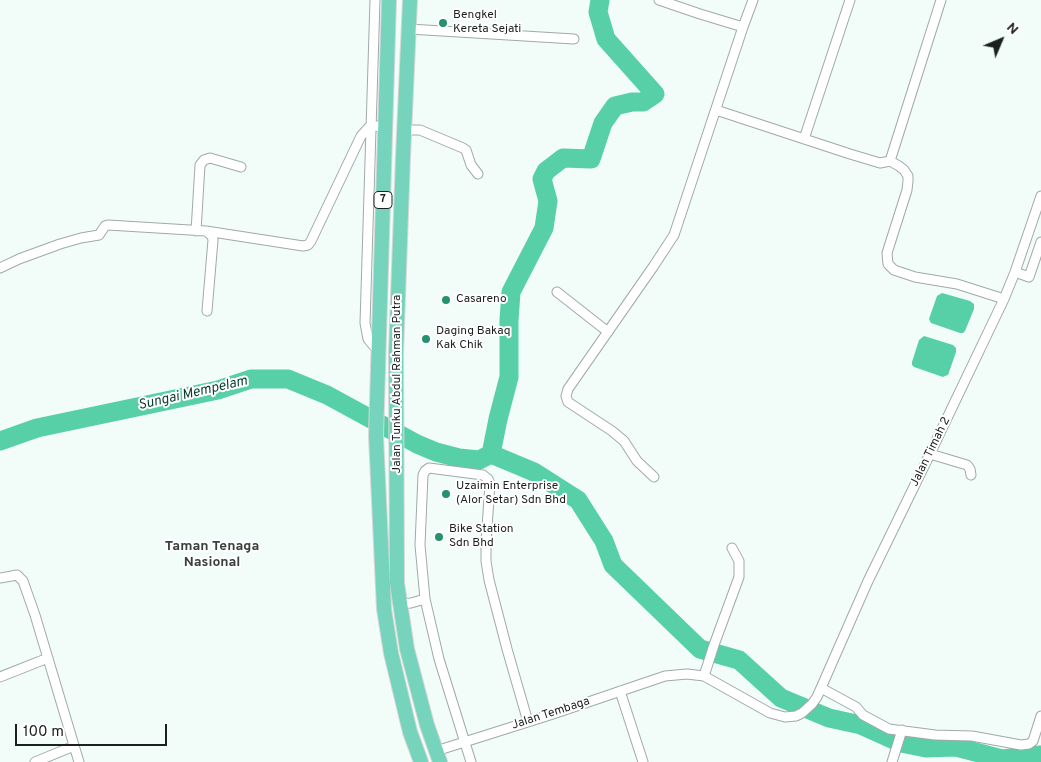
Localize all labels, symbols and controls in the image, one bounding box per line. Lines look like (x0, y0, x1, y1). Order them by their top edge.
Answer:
place label: Bengkel Kereta Sejati (453, 9, 521, 37)
north arrow (976, 15, 1026, 65)
marker: Bengkel Kereta Sejati (437, 17, 449, 29)
text: N (1002, 19, 1022, 39)
road number: 7 (374, 192, 392, 208)
place label: Casareno (456, 293, 507, 307)
marker: Casareno (440, 294, 452, 306)
street label: Jalan Tunku Abdul Rahman Putra (391, 295, 405, 473)
place label: Daging Bakaq Kak Chik (436, 325, 510, 353)
marker: Daging Bakaq Kak Chik (420, 333, 432, 345)
water label: Sungai Mempelam (137, 373, 249, 415)
street label: Jalan Timah 2 (908, 415, 954, 489)
place label: Uzaimin Enterprise (Alor Setar) Sdn Bhd (456, 480, 566, 508)
marker: Uzaimin Enterprise (Alor Setar) Sdn Bhd (440, 488, 452, 500)
place label: Bike Station Sdn Bhd (449, 523, 514, 551)
marker: Bike Station Sdn Bhd (433, 531, 445, 543)
district label: Taman Tenaga Nasional (165, 539, 259, 572)
street label: Jalan Tembaga (510, 695, 592, 733)
scale bar (18, 714, 170, 746)
text: 100 m (23, 723, 64, 742)

